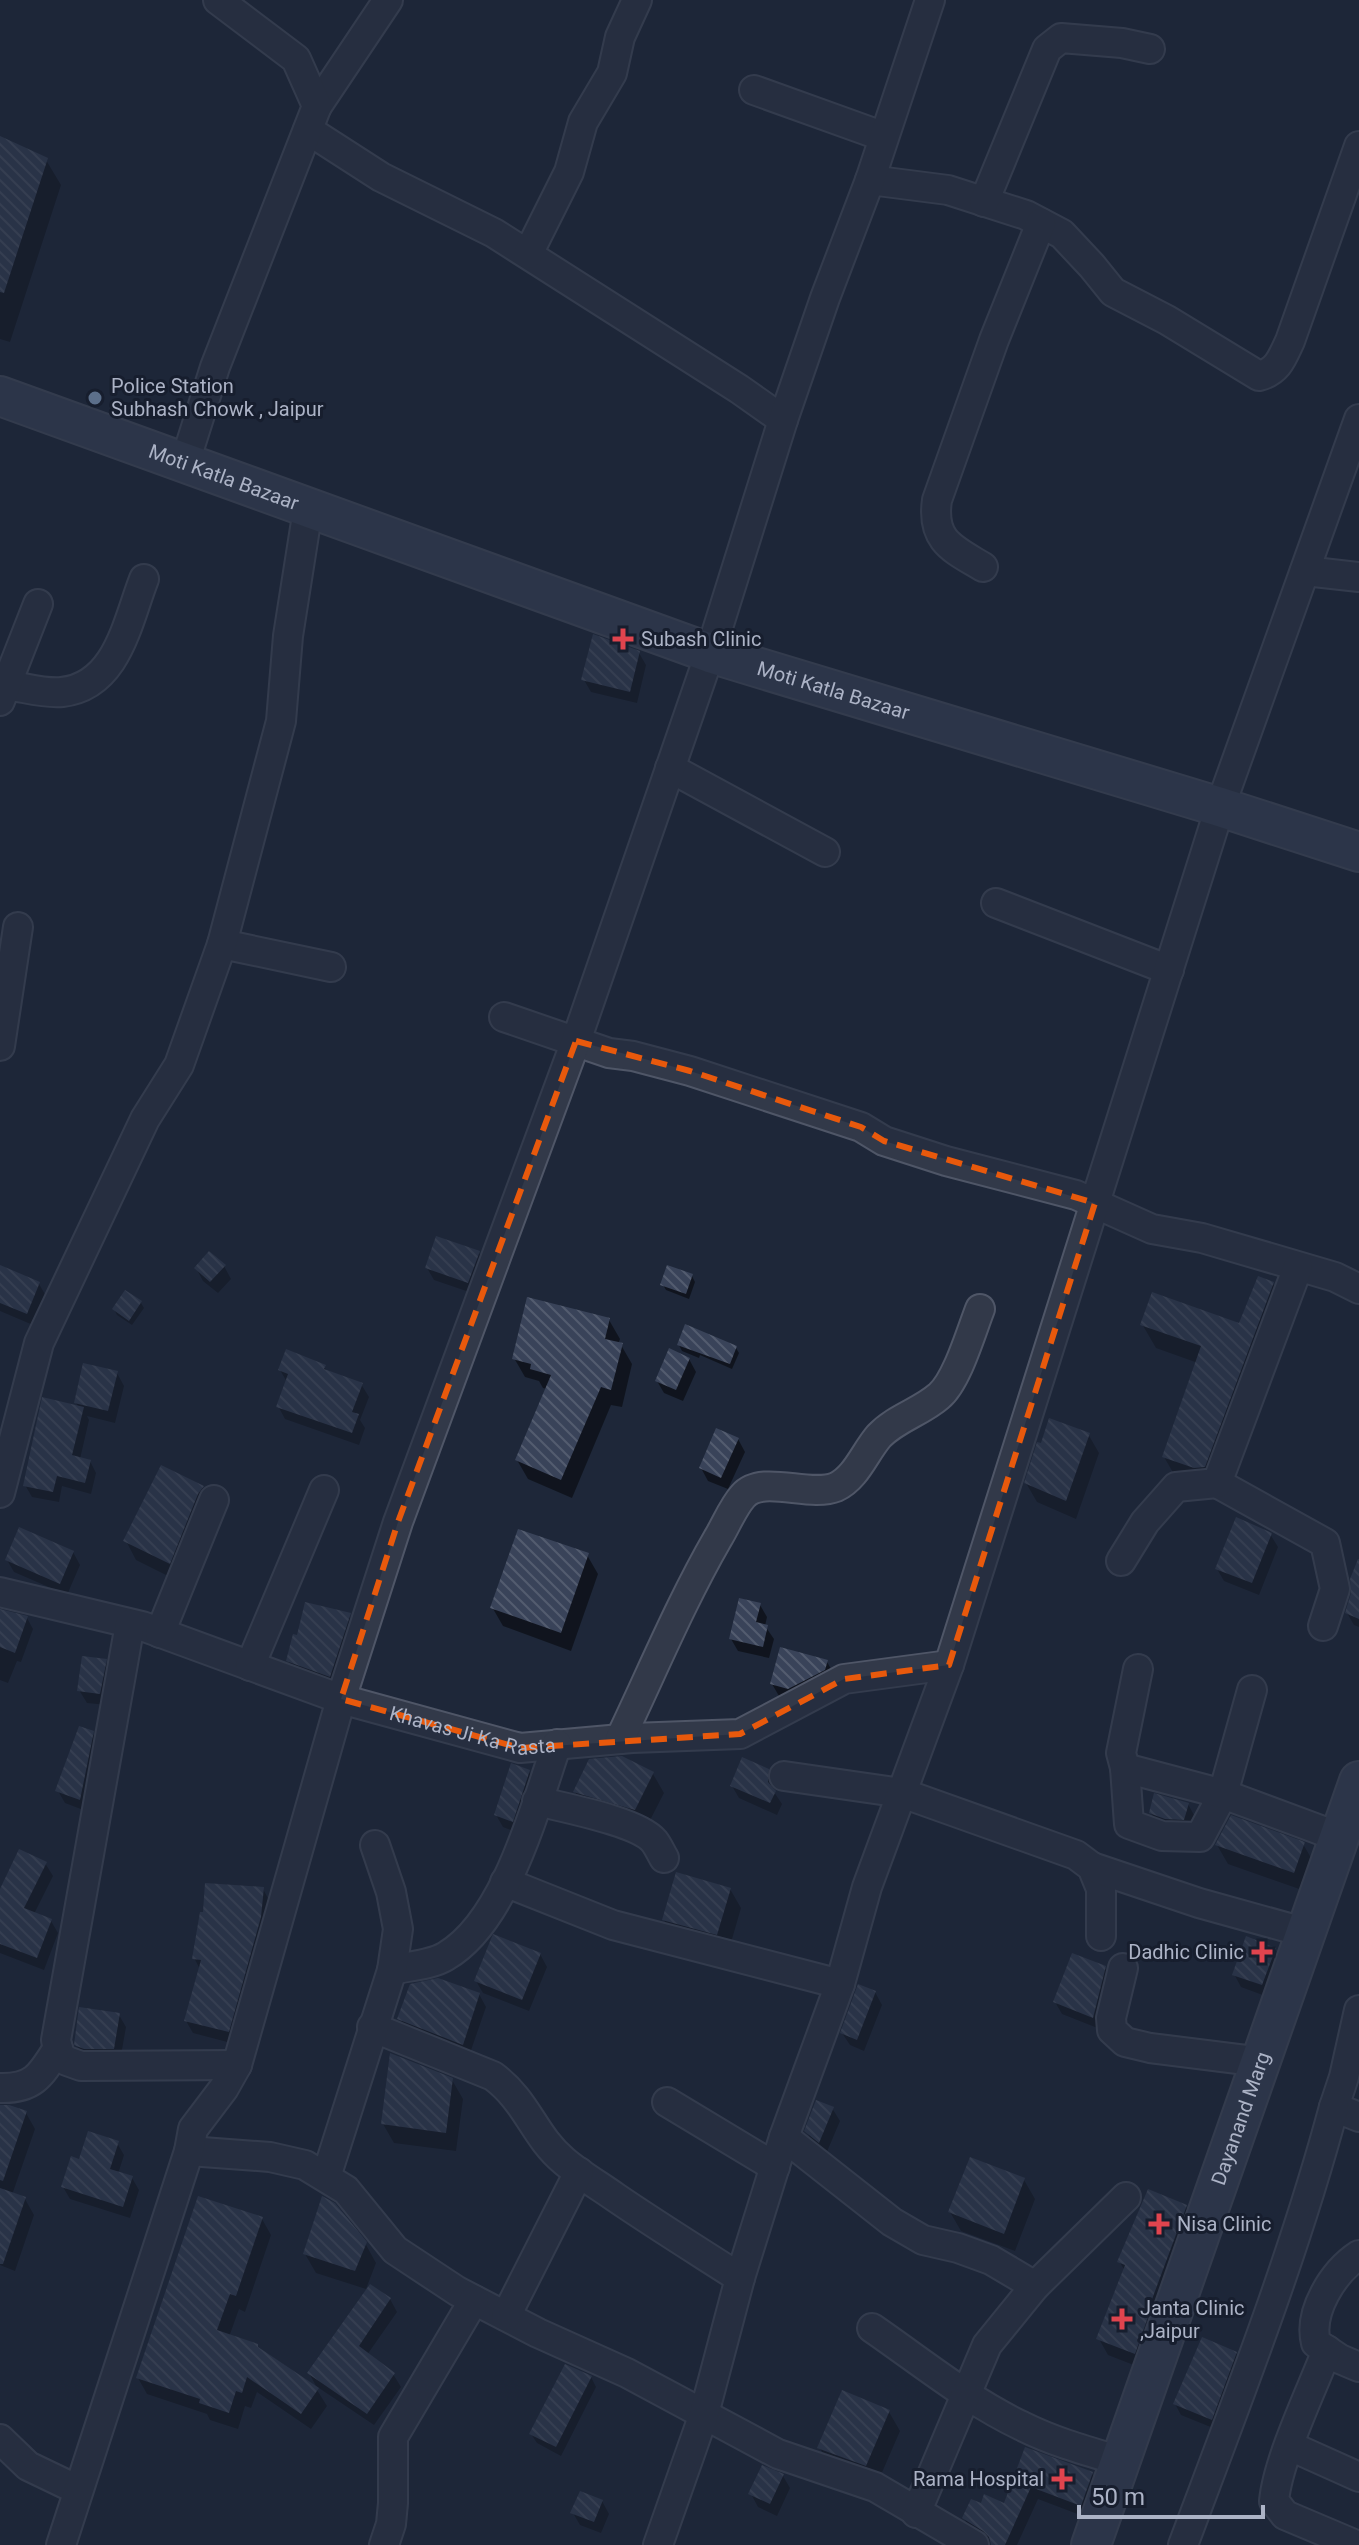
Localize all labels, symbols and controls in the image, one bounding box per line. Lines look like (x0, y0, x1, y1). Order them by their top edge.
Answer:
place label: Police Station Subhash Chowk , Jaipur (111, 374, 324, 421)
marker: Police Station Subhash Chowk , Jaipur (86, 389, 104, 407)
street label: Moti Katla Bazaar (145, 439, 302, 515)
place label: Subash Clinic (641, 627, 761, 651)
marker: Subash Clinic (612, 628, 634, 650)
street label: Moti Katla Bazaar (754, 656, 913, 725)
street label: Khavas Ji Ka Rasta (387, 1701, 557, 1760)
place label: Dadhic Clinic (1128, 1940, 1244, 1964)
marker: Dadhic Clinic (1251, 1941, 1273, 1963)
street label: Dayanand Marg (1206, 2049, 1275, 2188)
place label: Nisa Clinic (1177, 2212, 1271, 2236)
marker: Nisa Clinic (1148, 2213, 1170, 2235)
place label: Janta Clinic ,Jaipur (1140, 2296, 1244, 2343)
marker: Janta Clinic ,Jaipur (1111, 2308, 1133, 2330)
place label: Rama Hospital (913, 2467, 1044, 2491)
marker: Rama Hospital (1051, 2468, 1073, 2490)
scale bar (1079, 2469, 1263, 2519)
text: 50 m (1091, 2483, 1145, 2511)

